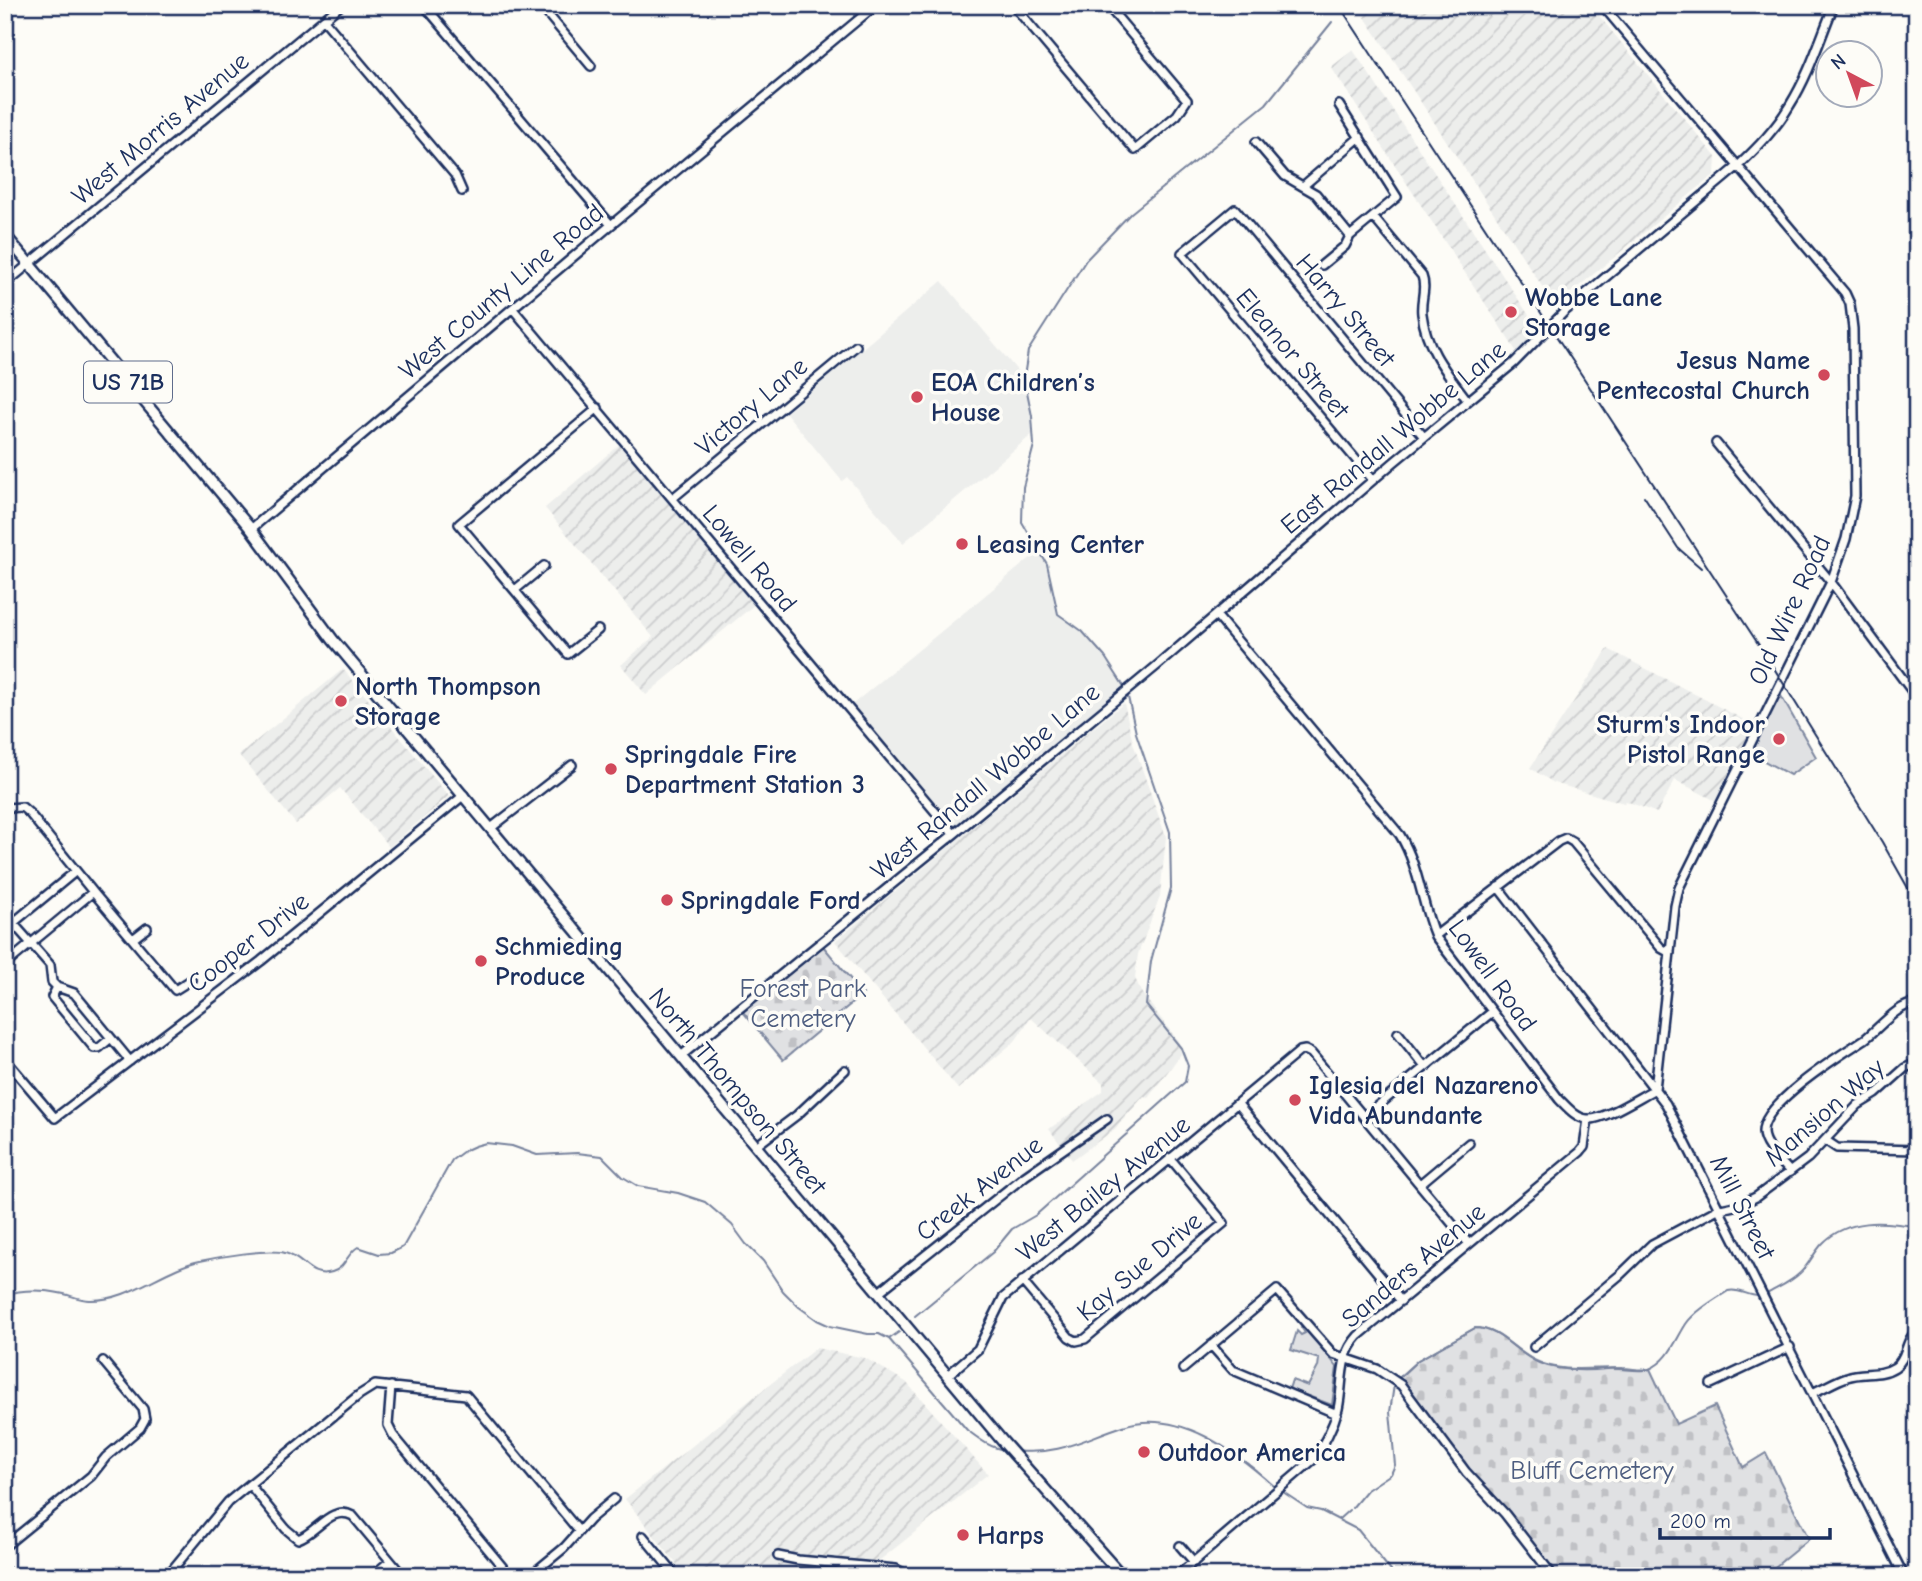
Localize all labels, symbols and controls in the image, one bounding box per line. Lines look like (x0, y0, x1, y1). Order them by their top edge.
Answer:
north arrow (1814, 38, 1884, 108)
street label: West Morris Avenue (66, 46, 255, 211)
text: N (1827, 50, 1850, 74)
street label: West County Line Road (394, 198, 610, 386)
street label: Harry Street (1289, 248, 1402, 374)
street label: Eleanor Street (1229, 283, 1356, 426)
place label: Wobbe Lane Storage (1525, 283, 1662, 343)
marker: Wobbe Lane Storage (1503, 304, 1519, 320)
street label: East Randall Wobbe Lane (1275, 335, 1512, 541)
place label: Jesus Name Pentecostal Church (1596, 346, 1810, 406)
street label: Victory Lane (690, 351, 814, 462)
road number: US 71B (84, 362, 172, 402)
marker: Jesus Name Pentecostal Church (1816, 367, 1832, 383)
place label: EOA Children’s House (931, 368, 1095, 428)
marker: EOA Children’s House (909, 389, 925, 405)
street label: Lowell Road (696, 499, 803, 618)
place label: Leasing Center (976, 530, 1144, 560)
street label: Old Wire Road (1742, 531, 1838, 690)
marker: Leasing Center (954, 536, 970, 552)
place label: North Thompson Storage (355, 672, 541, 732)
street label: West Randall Wobbe Lane (865, 677, 1106, 886)
marker: North Thompson Storage (333, 693, 349, 709)
place label: Sturm's Indoor Pistol Range (1596, 710, 1766, 770)
marker: Sturm's Indoor Pistol Range (1771, 731, 1787, 747)
place label: Springdale Fire Department Station 3 (625, 740, 865, 800)
marker: Springdale Fire Department Station 3 (603, 761, 619, 777)
street label: Cooper Drive (182, 886, 315, 999)
place label: Springdale Ford (681, 886, 861, 916)
marker: Springdale Ford (659, 892, 675, 908)
street label: Lowell Road (1442, 914, 1543, 1037)
place label: Schmieding Produce (495, 932, 623, 992)
marker: Schmieding Produce (473, 953, 489, 969)
park label: Forest Park Cemetery (740, 974, 867, 1034)
street label: North Thompson Street (642, 982, 833, 1202)
street label: Mansion Way (1759, 1052, 1891, 1173)
place label: Iglesia del Nazareno Vida Abundante (1309, 1071, 1538, 1131)
marker: Iglesia del Nazareno Vida Abundante (1287, 1092, 1303, 1108)
street label: West Bailey Avenue (1011, 1110, 1196, 1268)
street label: Creek Avenue (910, 1130, 1049, 1247)
street label: Mill Street (1703, 1150, 1782, 1266)
street label: Sanders Avenue (1336, 1197, 1491, 1334)
street label: Kay Sue Drive (1071, 1206, 1208, 1328)
place label: Outdoor America (1158, 1438, 1346, 1468)
marker: Outdoor America (1136, 1444, 1152, 1460)
park label: Bluff Cemetery (1510, 1456, 1674, 1486)
scale bar (1660, 1497, 1829, 1541)
text: 200 m (1670, 1509, 1731, 1533)
place label: Harps (977, 1521, 1044, 1551)
marker: Harps (955, 1527, 971, 1543)

